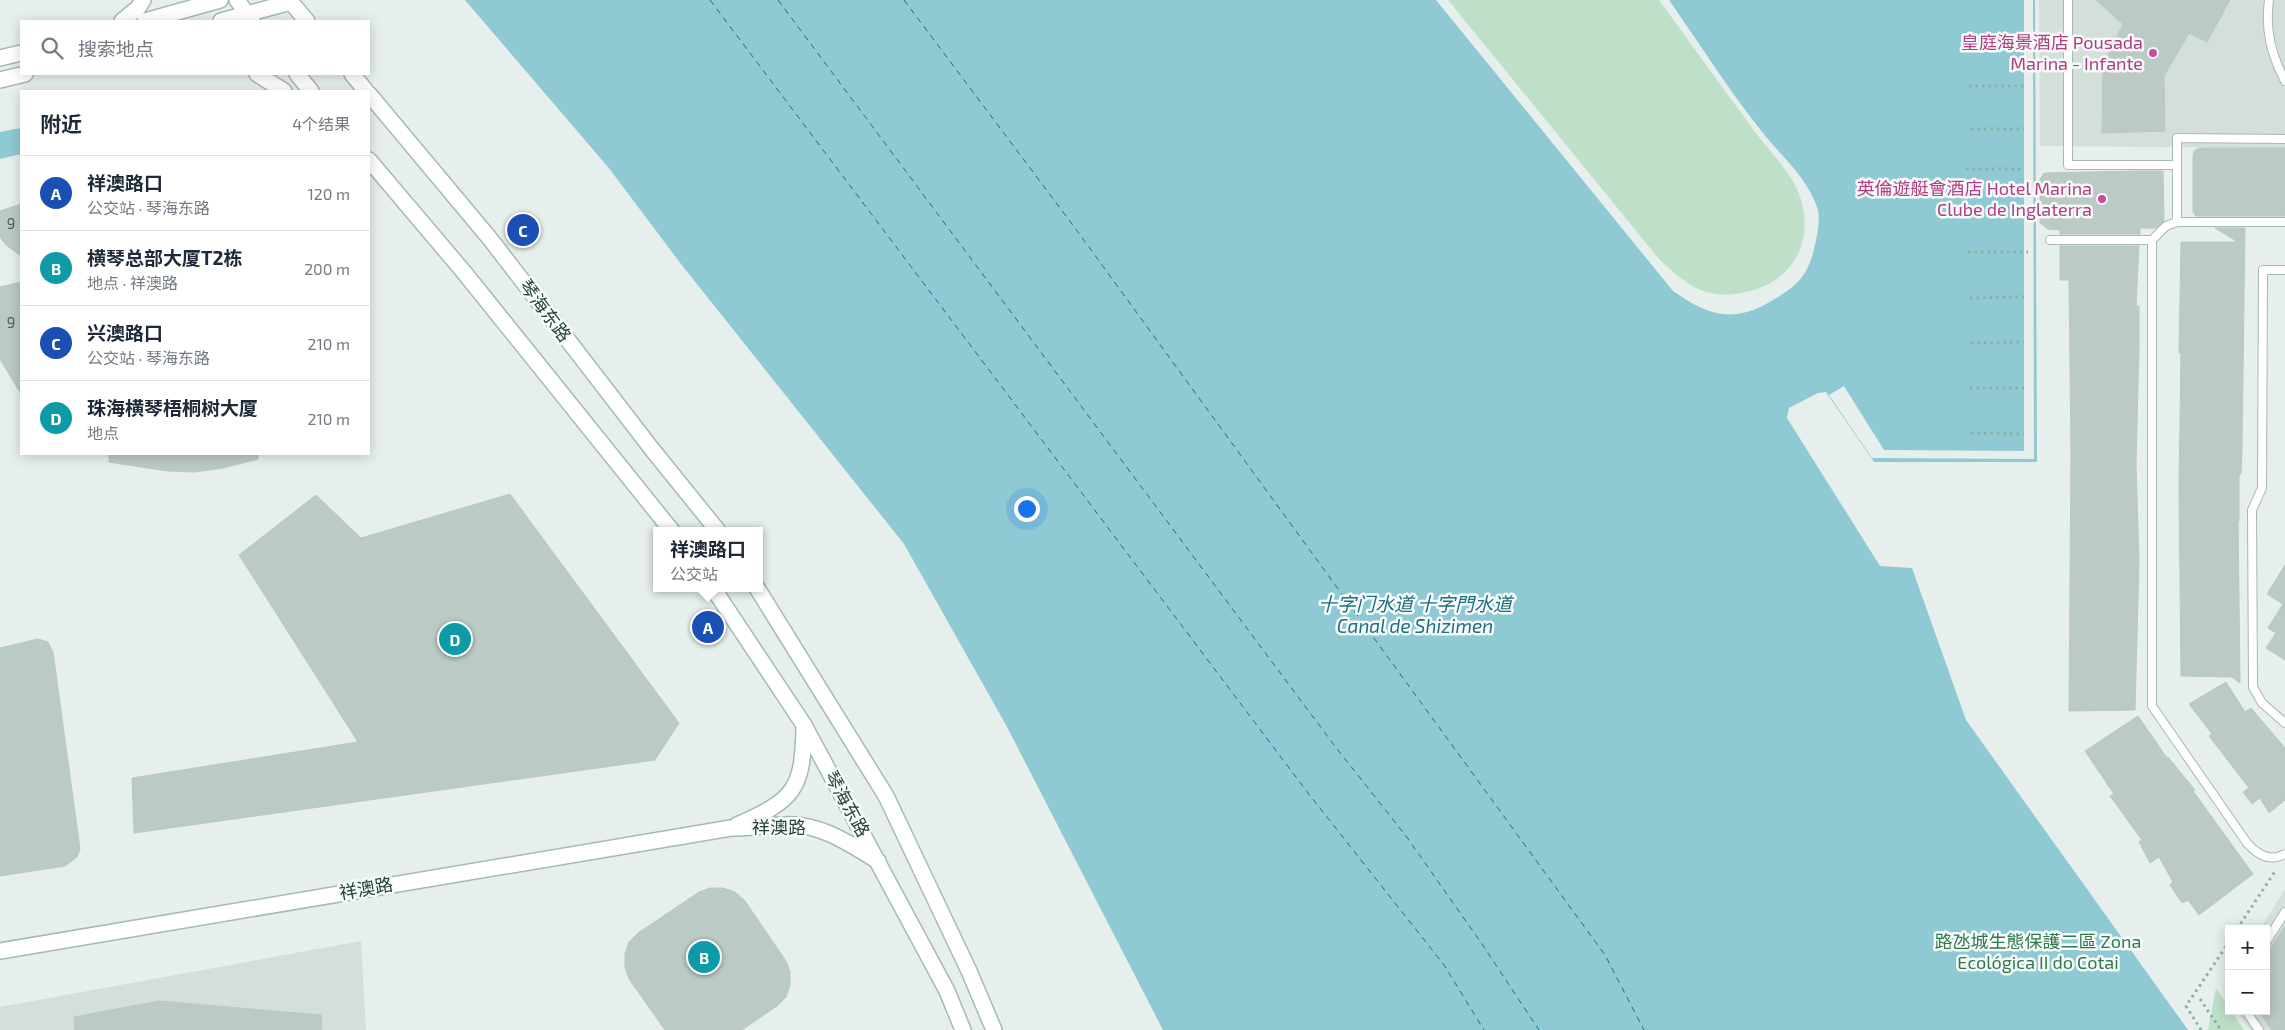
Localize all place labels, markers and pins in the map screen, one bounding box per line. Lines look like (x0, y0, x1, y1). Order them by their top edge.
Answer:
place label: 皇庭海景酒店 Pousada Marina - Infante (1961, 31, 2143, 74)
marker: 皇庭海景酒店 Pousada Marina - Infante (2147, 47, 2159, 59)
place label: 英倫遊艇會酒店 Hotel Marina Clube de Inglaterra (1857, 177, 2092, 220)
marker: 英倫遊艇會酒店 Hotel Marina Clube de Inglaterra (2096, 193, 2108, 205)
pin: C (507, 211, 539, 249)
pin: A (692, 608, 724, 646)
pin: D (439, 620, 471, 658)
pin: B (688, 938, 720, 976)

